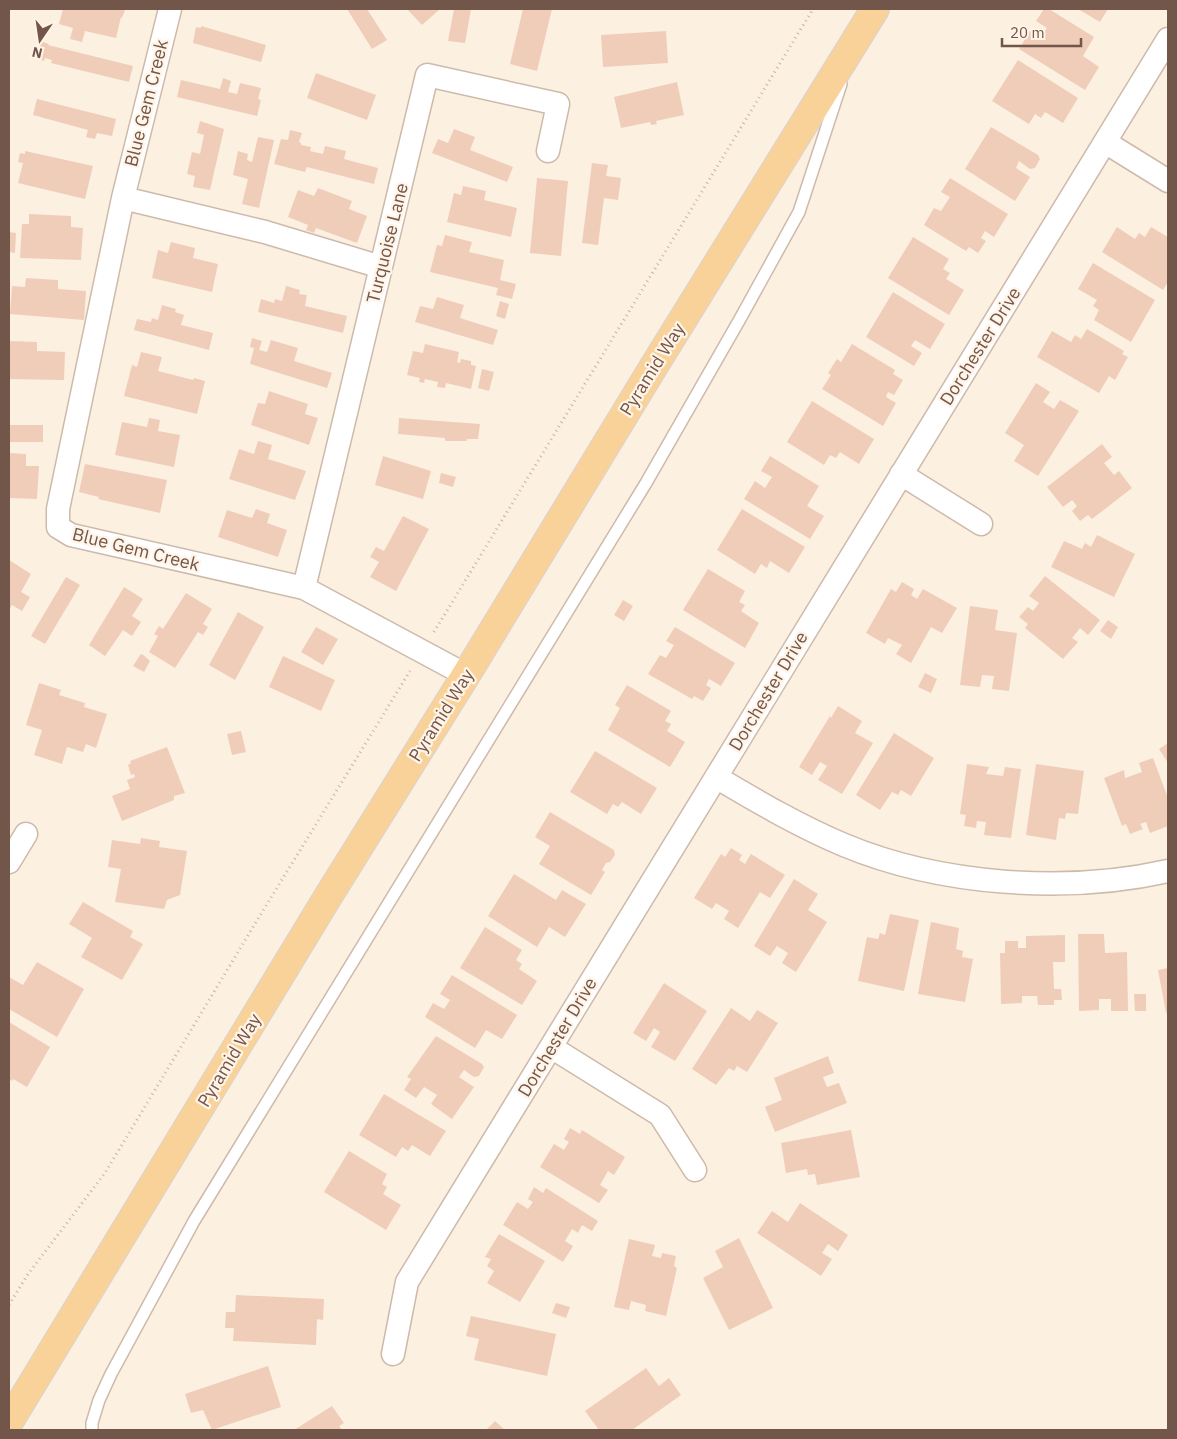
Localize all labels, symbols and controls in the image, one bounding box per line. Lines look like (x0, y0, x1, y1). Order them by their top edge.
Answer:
north arrow (15, 15, 65, 65)
scale bar (1002, 15, 1081, 47)
text: 20 m (1010, 23, 1045, 42)
street label: Blue Gem Creek (119, 37, 173, 169)
text: N (30, 43, 44, 63)
street label: Turquoise Lane (361, 180, 413, 305)
street label: Dorchester Drive (934, 282, 1026, 409)
street label: Pyramid Way (614, 318, 690, 420)
street label: Blue Gem Creek (70, 522, 202, 576)
street label: Dorchester Drive (723, 627, 813, 755)
street label: Pyramid Way (403, 664, 479, 766)
street label: Dorchester Drive (512, 973, 602, 1101)
street label: Pyramid Way (192, 1009, 266, 1111)

